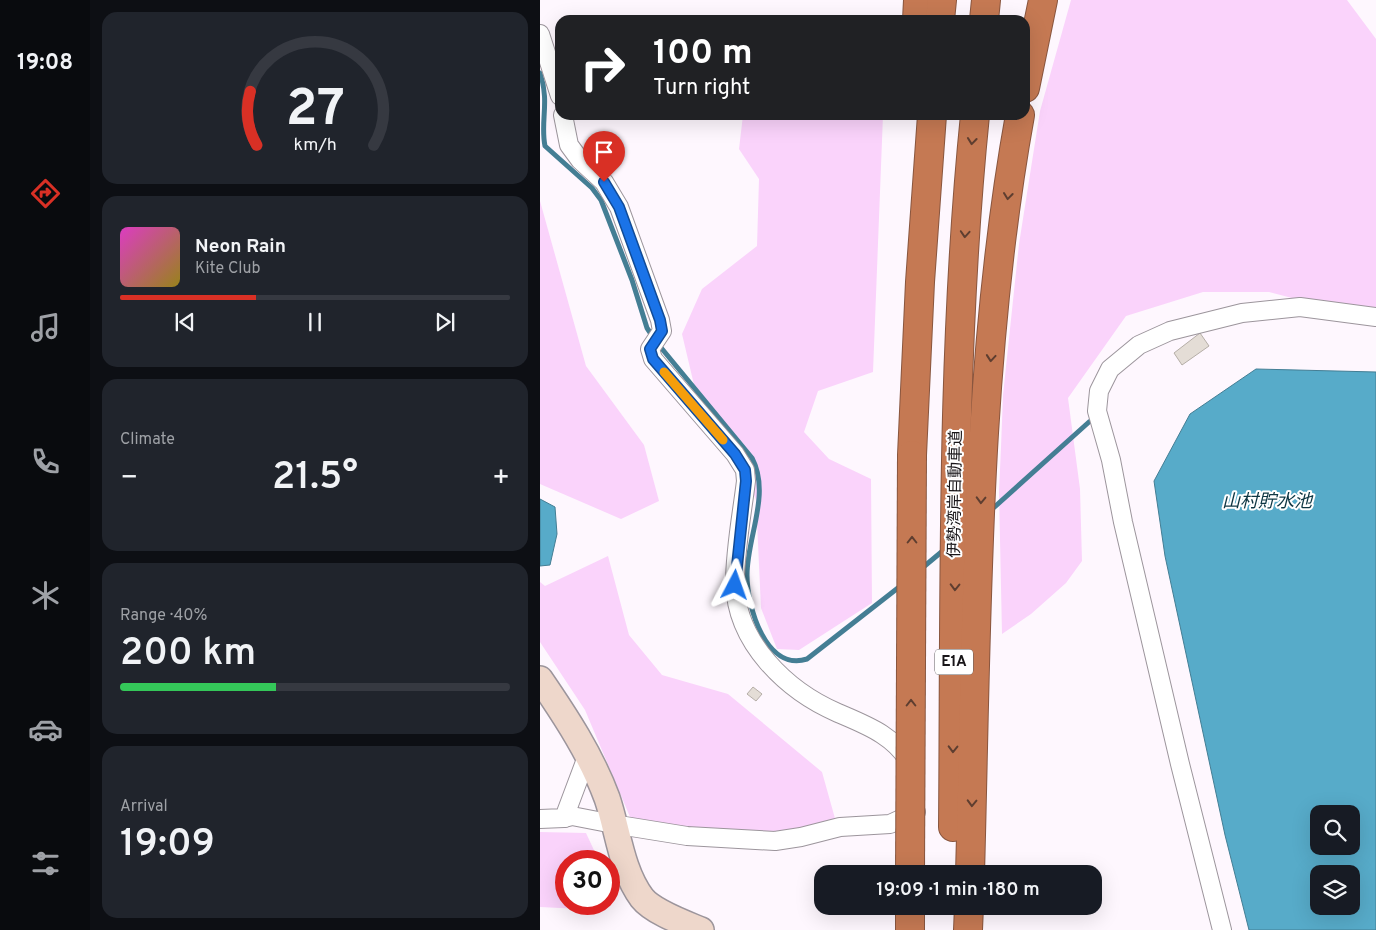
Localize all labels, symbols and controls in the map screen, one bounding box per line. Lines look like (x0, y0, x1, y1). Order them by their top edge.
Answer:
text: 100 m (653, 32, 753, 76)
icon: right (570, 35, 635, 100)
text: 19:08 (17, 50, 73, 77)
text: Turn right (653, 75, 750, 102)
text: 27 (285, 78, 345, 144)
pin (583, 131, 625, 182)
text: km/h (293, 134, 337, 157)
icon: arrive (590, 138, 618, 166)
one-way arrow (967, 138, 978, 146)
icon: directions (28, 176, 63, 211)
one-way arrow (1003, 192, 1014, 200)
one-way arrow (960, 230, 971, 238)
text: Neon Rain (195, 235, 286, 259)
text: Kite Club (195, 259, 260, 279)
icon: previous (171, 308, 199, 336)
icon: pause (301, 308, 329, 336)
icon: next (431, 308, 459, 336)
icon: music (28, 310, 63, 345)
one-way arrow (985, 354, 996, 362)
text: Climate (120, 430, 175, 450)
street label: 伊勢湾岸自動車道 (945, 430, 967, 558)
icon: phone (28, 444, 63, 479)
text: 21.5° (272, 454, 358, 503)
text: − (120, 461, 138, 497)
text: + (492, 461, 510, 497)
water label: 山村貯水池 (1222, 491, 1314, 514)
one-way arrow (976, 497, 986, 505)
one-way arrow (907, 536, 917, 544)
position arrow (708, 558, 760, 610)
icon: climate (28, 578, 63, 613)
one-way arrow (950, 583, 960, 591)
text: Range · 40% (120, 606, 208, 626)
text: 200 km (120, 630, 256, 679)
road number: E1A (935, 650, 973, 674)
one-way arrow (906, 698, 916, 706)
icon: car (28, 712, 63, 747)
one-way arrow (948, 746, 958, 753)
text: Arrival (120, 797, 168, 817)
one-way arrow (967, 799, 977, 807)
map controls (1310, 805, 1360, 915)
button: search (1310, 805, 1360, 855)
text: 19:09 (120, 821, 215, 870)
icon: filters (28, 846, 63, 881)
speed limit sign: 30 (555, 850, 620, 915)
button: layers (1310, 865, 1360, 915)
text: 19:09 · 1 min · 180 m (876, 878, 1040, 902)

